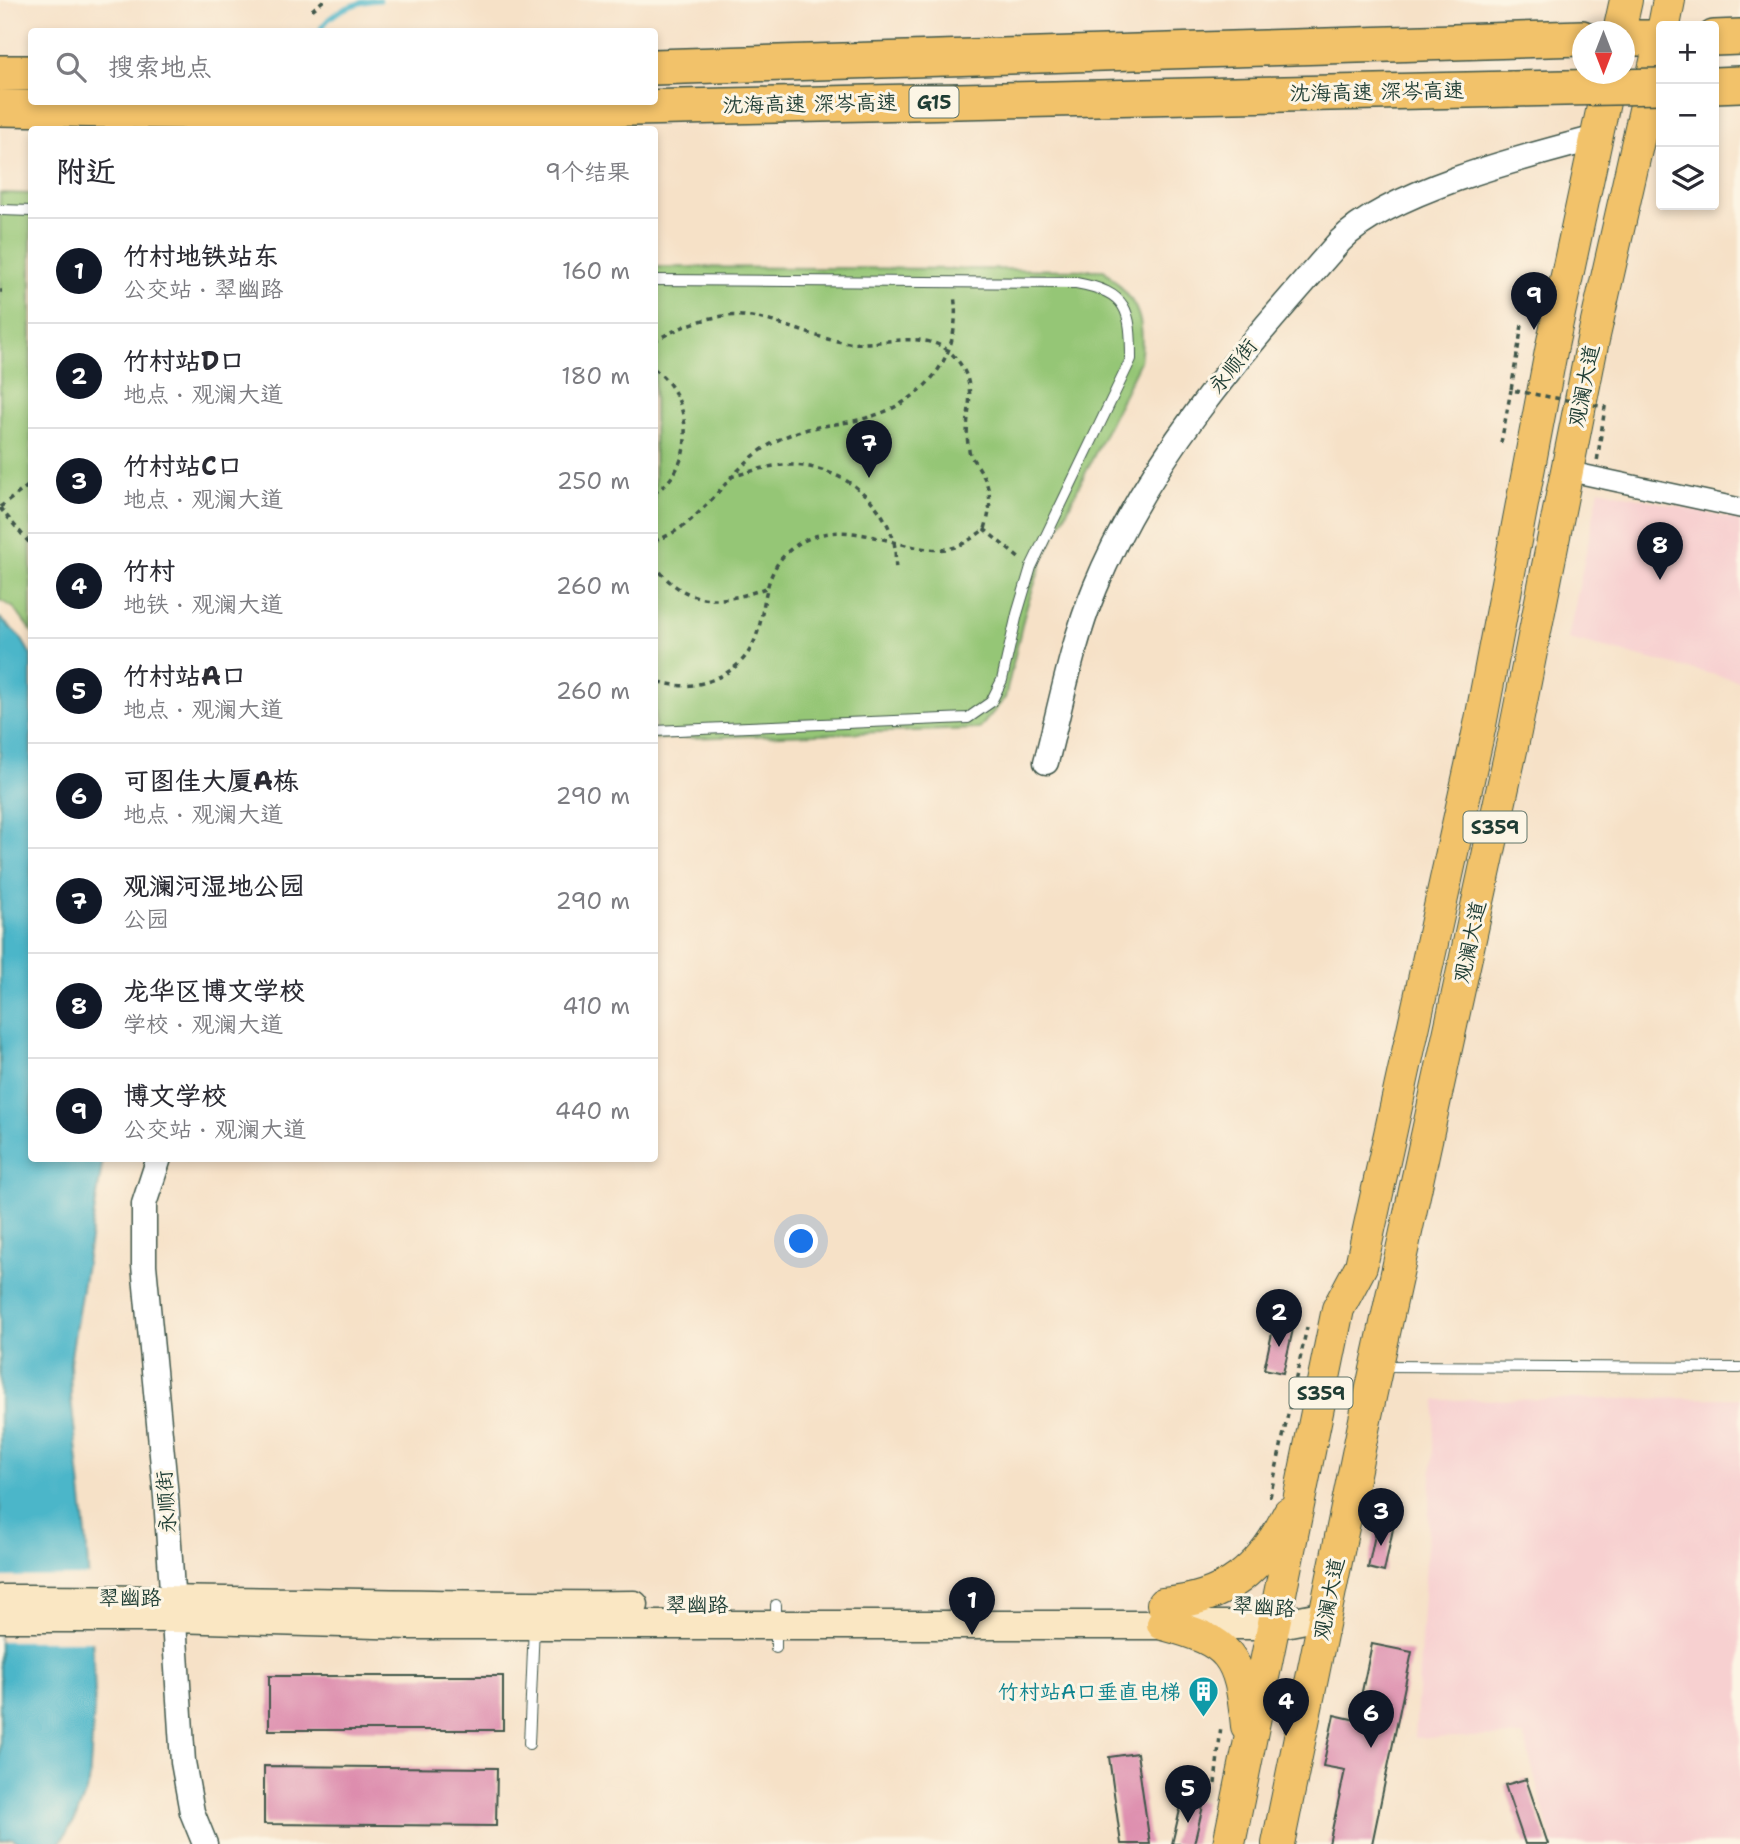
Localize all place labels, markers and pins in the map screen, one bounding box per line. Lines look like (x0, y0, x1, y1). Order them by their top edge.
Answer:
pin: 9 (1511, 272, 1557, 330)
pin: 7 (846, 420, 892, 478)
pin: 8 (1637, 522, 1683, 580)
pin: 2 (1256, 1289, 1302, 1347)
pin: 3 (1358, 1488, 1404, 1546)
pin: 1 (949, 1577, 995, 1635)
building icon: 竹村站A口垂直电梯 (1187, 1675, 1221, 1719)
place label: 竹村站A口垂直电梯 (998, 1678, 1181, 1706)
pin: 4 (1263, 1678, 1309, 1736)
pin: 6 (1348, 1690, 1394, 1748)
pin: 5 (1165, 1765, 1211, 1823)

